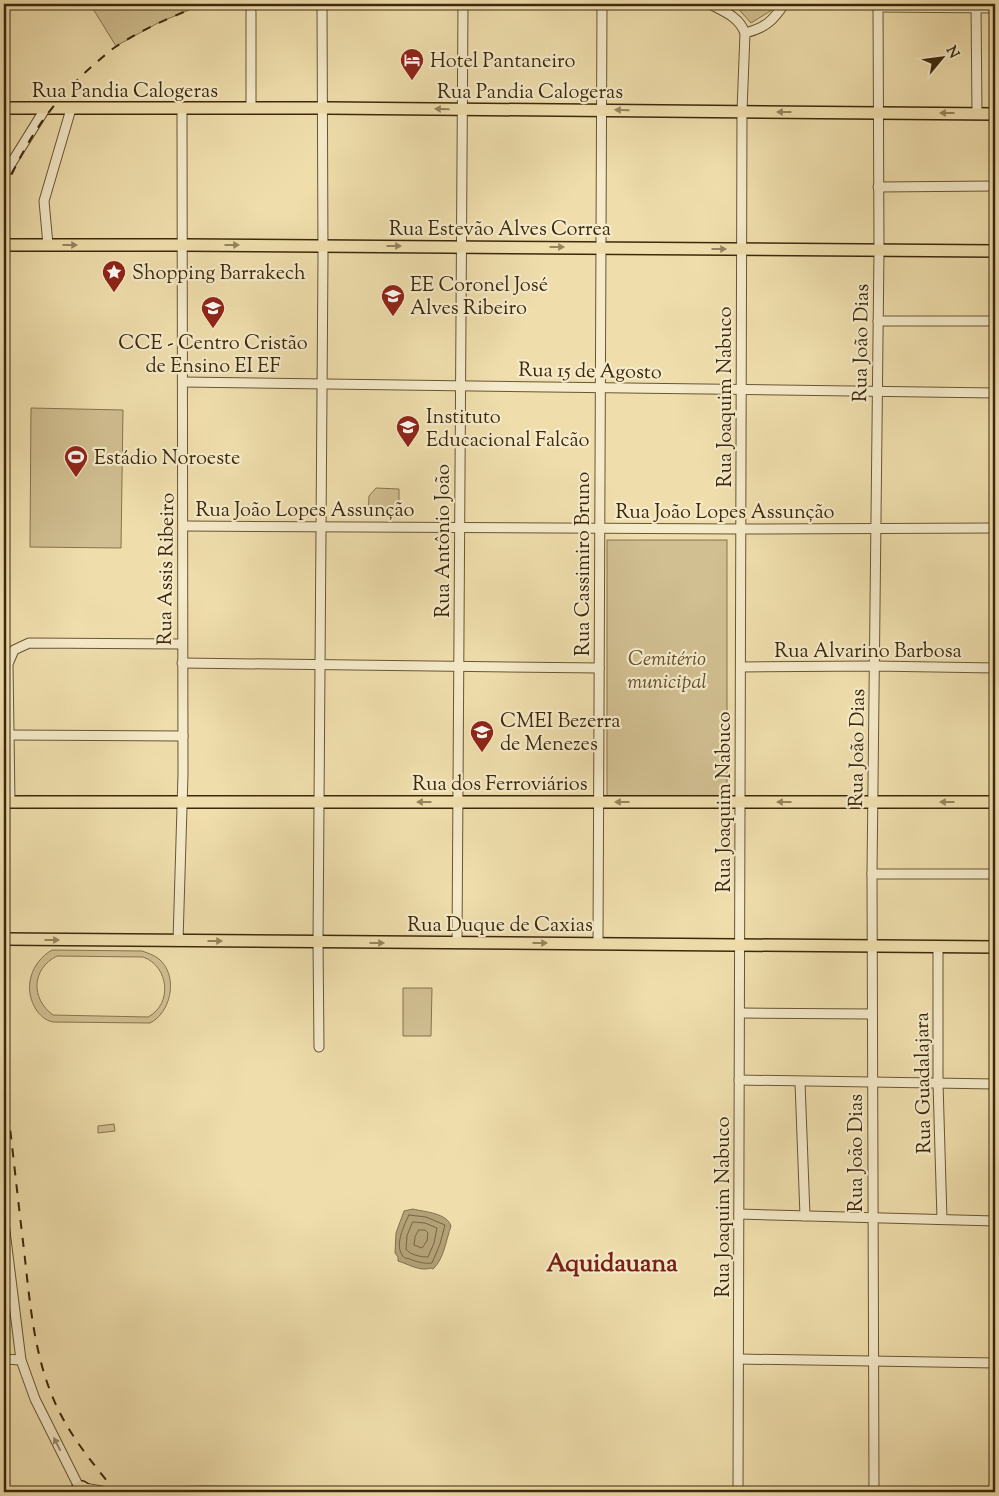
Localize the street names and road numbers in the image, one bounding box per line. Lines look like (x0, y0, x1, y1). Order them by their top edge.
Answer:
street label: Rua Pandia Calogeras (32, 78, 218, 107)
street label: Rua Pandia Calogeras (437, 79, 623, 108)
street label: Rua Estevão Alves Correa (389, 216, 611, 245)
street label: Rua João Dias (847, 284, 878, 402)
street label: Rua Joaquim Nabuco (712, 307, 741, 487)
street label: Rua 15 de Agosto (518, 357, 662, 388)
street label: Rua Antônio João (430, 464, 459, 618)
street label: Rua Cassimiro Bruno (570, 472, 599, 656)
street label: Rua Assis Ribeiro (152, 492, 183, 646)
street label: Rua João Lopes Assunção (195, 497, 415, 526)
street label: Rua João Lopes Assunção (615, 499, 835, 528)
street label: Rua Alvarino Barbosa (774, 638, 962, 667)
street label: Rua João Dias (843, 689, 874, 807)
street label: Rua Joaquim Nabuco (711, 712, 740, 892)
street label: Rua dos Ferroviários (412, 771, 588, 800)
street label: Rua Duque de Caxias (407, 912, 593, 941)
street label: Rua Guadalajara (909, 1012, 940, 1154)
street label: Rua João Dias (843, 1094, 872, 1212)
street label: Rua Joaquim Nabuco (710, 1117, 739, 1297)

